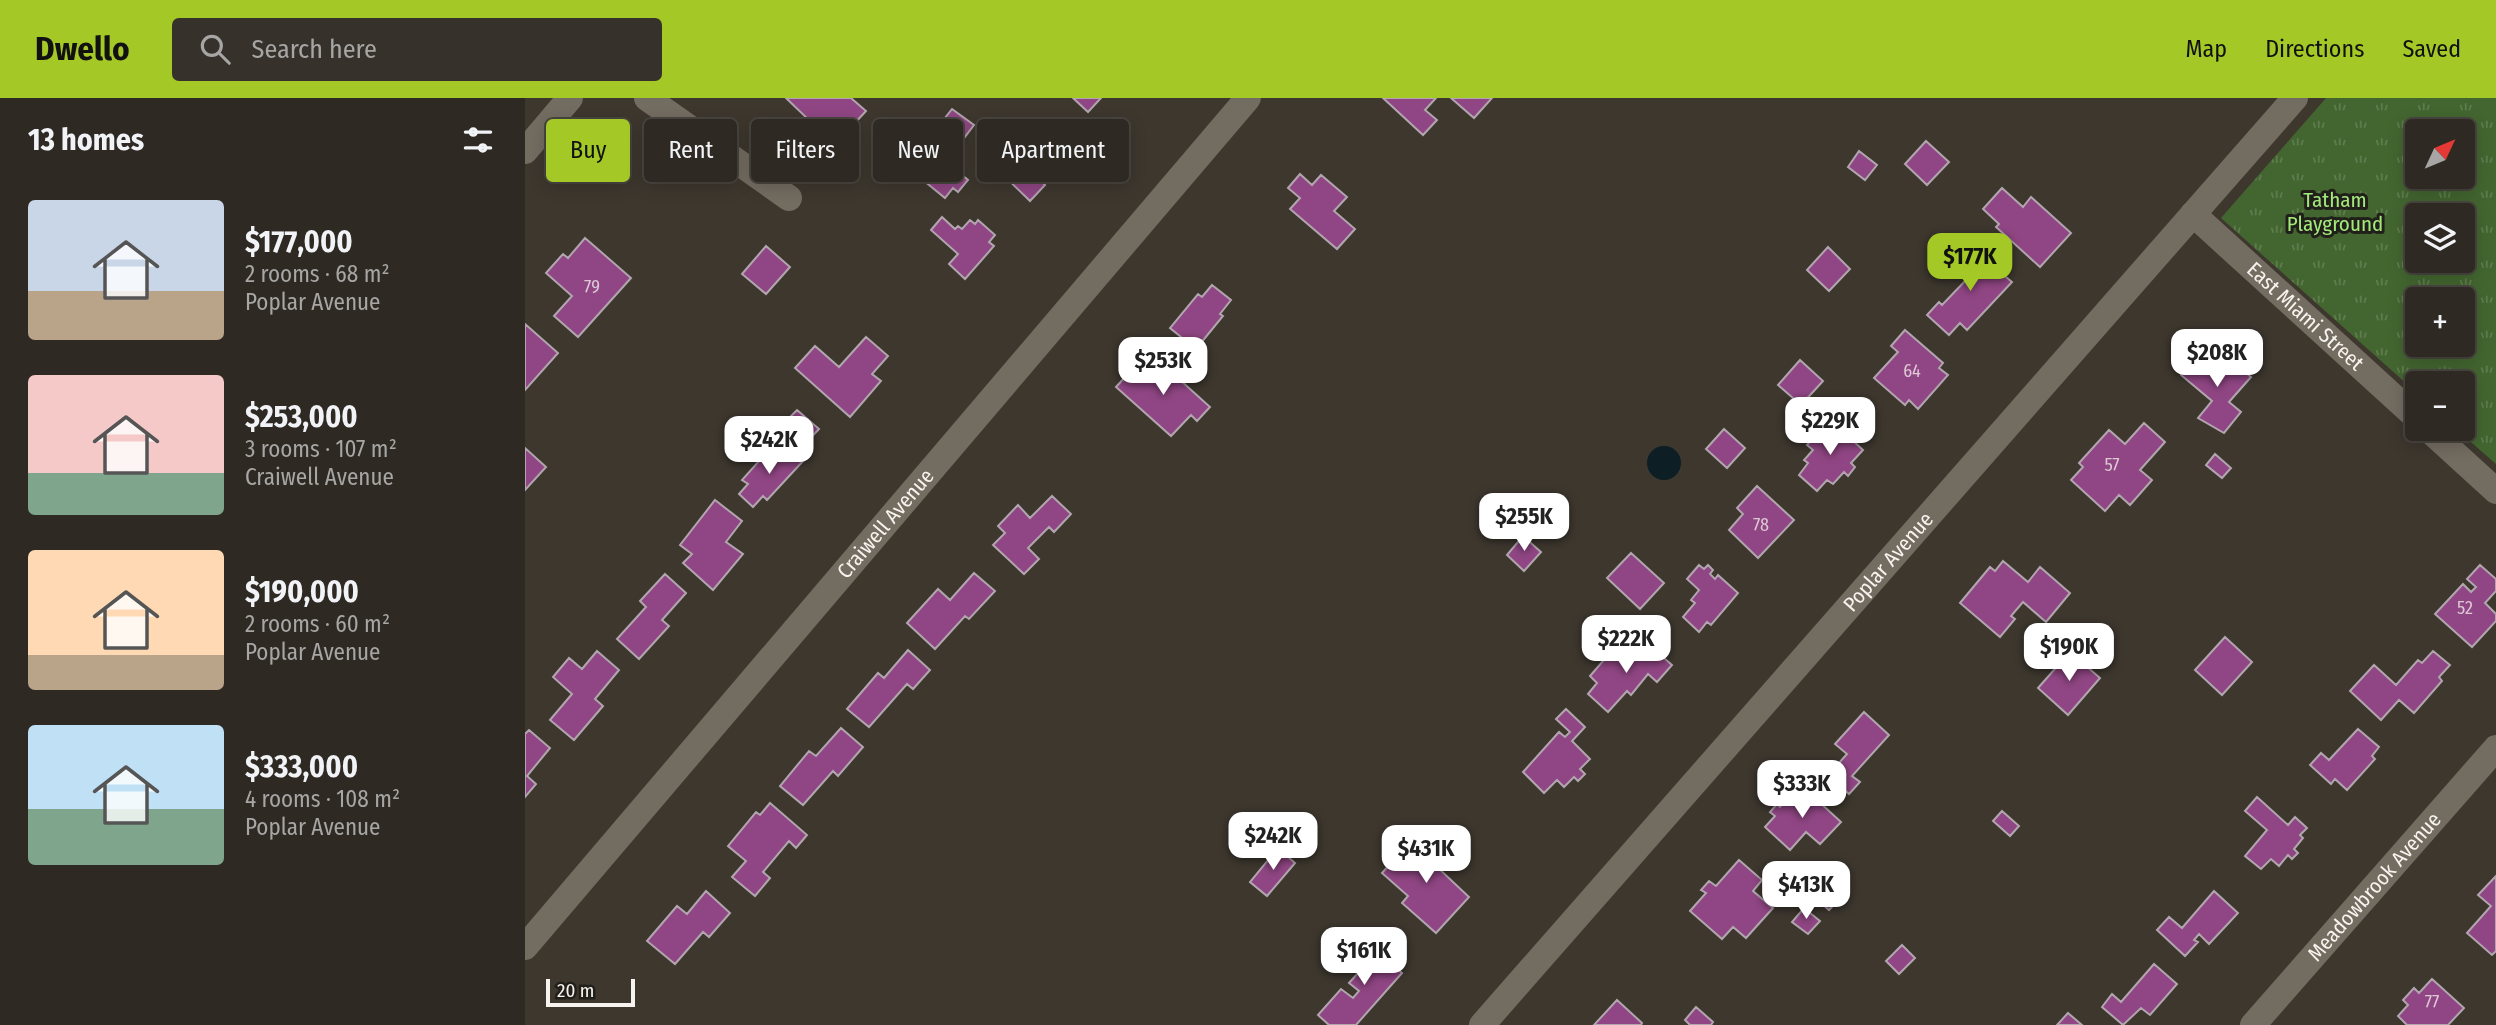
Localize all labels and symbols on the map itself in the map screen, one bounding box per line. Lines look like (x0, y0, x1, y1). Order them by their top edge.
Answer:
north arrow (2405, 119, 2475, 189)
park label: Tatham Playground (2287, 187, 2383, 237)
pin: $177K (1921, 234, 2019, 293)
street label: East Miami Street (2241, 257, 2369, 376)
house number: 79 (584, 276, 600, 298)
pin: $208K (2168, 330, 2266, 389)
pin: $253K (1114, 338, 1212, 397)
house number: 64 (1903, 360, 1921, 382)
pin: $229K (1781, 398, 1879, 457)
pin: $242K (720, 416, 818, 476)
house number: 57 (2104, 454, 2120, 476)
street label: Craiwell Avenue (832, 464, 939, 584)
pin: $255K (1475, 494, 1573, 553)
street label: Poplar Avenue (1838, 507, 1939, 617)
house number: 78 (1753, 514, 1769, 536)
house number: 52 (2457, 597, 2473, 619)
pin: $222K (1577, 616, 1675, 675)
pin: $190K (2020, 624, 2118, 683)
pin: $333K (1753, 760, 1851, 820)
street label: Meadowbrook Avenue (2302, 807, 2447, 966)
pin: $242K (1224, 812, 1322, 872)
pin: $431K (1377, 826, 1475, 885)
pin: $413K (1757, 862, 1855, 921)
pin: $161K (1315, 928, 1413, 987)
scale bar (546, 976, 635, 1008)
house number: 77 (2425, 991, 2439, 1013)

